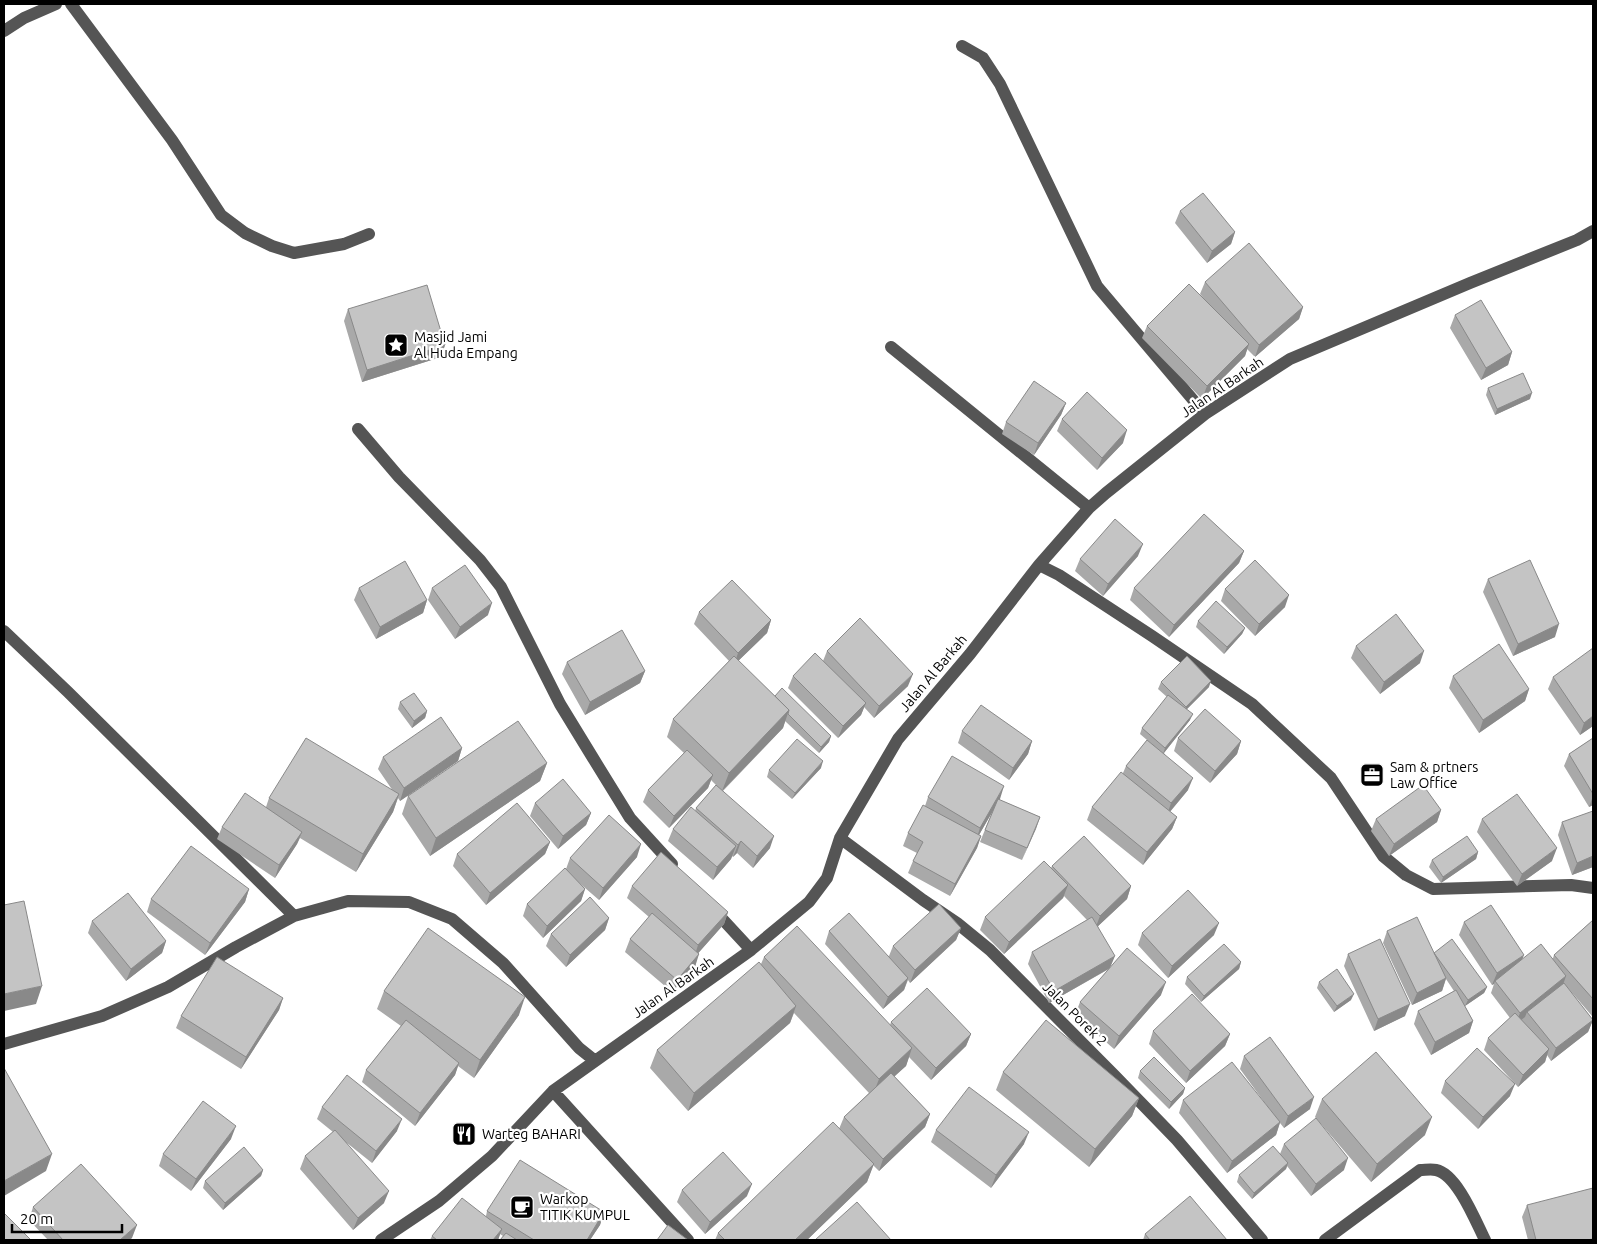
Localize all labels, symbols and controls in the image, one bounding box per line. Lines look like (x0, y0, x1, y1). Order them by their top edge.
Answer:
place label: Masjid Jami Al Huda Empang (414, 329, 518, 361)
place icon: Masjid Jami Al Huda Empang (383, 332, 409, 358)
street label: Jalan Al Barkah (1178, 354, 1266, 420)
street label: Jalan Al Barkah (896, 631, 970, 715)
place label: Sam & prtners Law Office (1390, 759, 1478, 791)
office icon: Sam & prtners Law Office (1359, 762, 1385, 788)
street label: Jalan Al Barkah (629, 953, 717, 1021)
street label: Jalan Porek 2 (1040, 979, 1110, 1049)
restaurant icon: Warteg BAHARI (451, 1121, 477, 1147)
place label: Warteg BAHARI (482, 1126, 581, 1142)
place label: Warkop TITIK KUMPUL (540, 1191, 630, 1223)
cafe icon: Warkop TITIK KUMPUL (509, 1194, 535, 1220)
scale bar (12, 1202, 122, 1234)
text: 20 m (20, 1210, 53, 1227)

